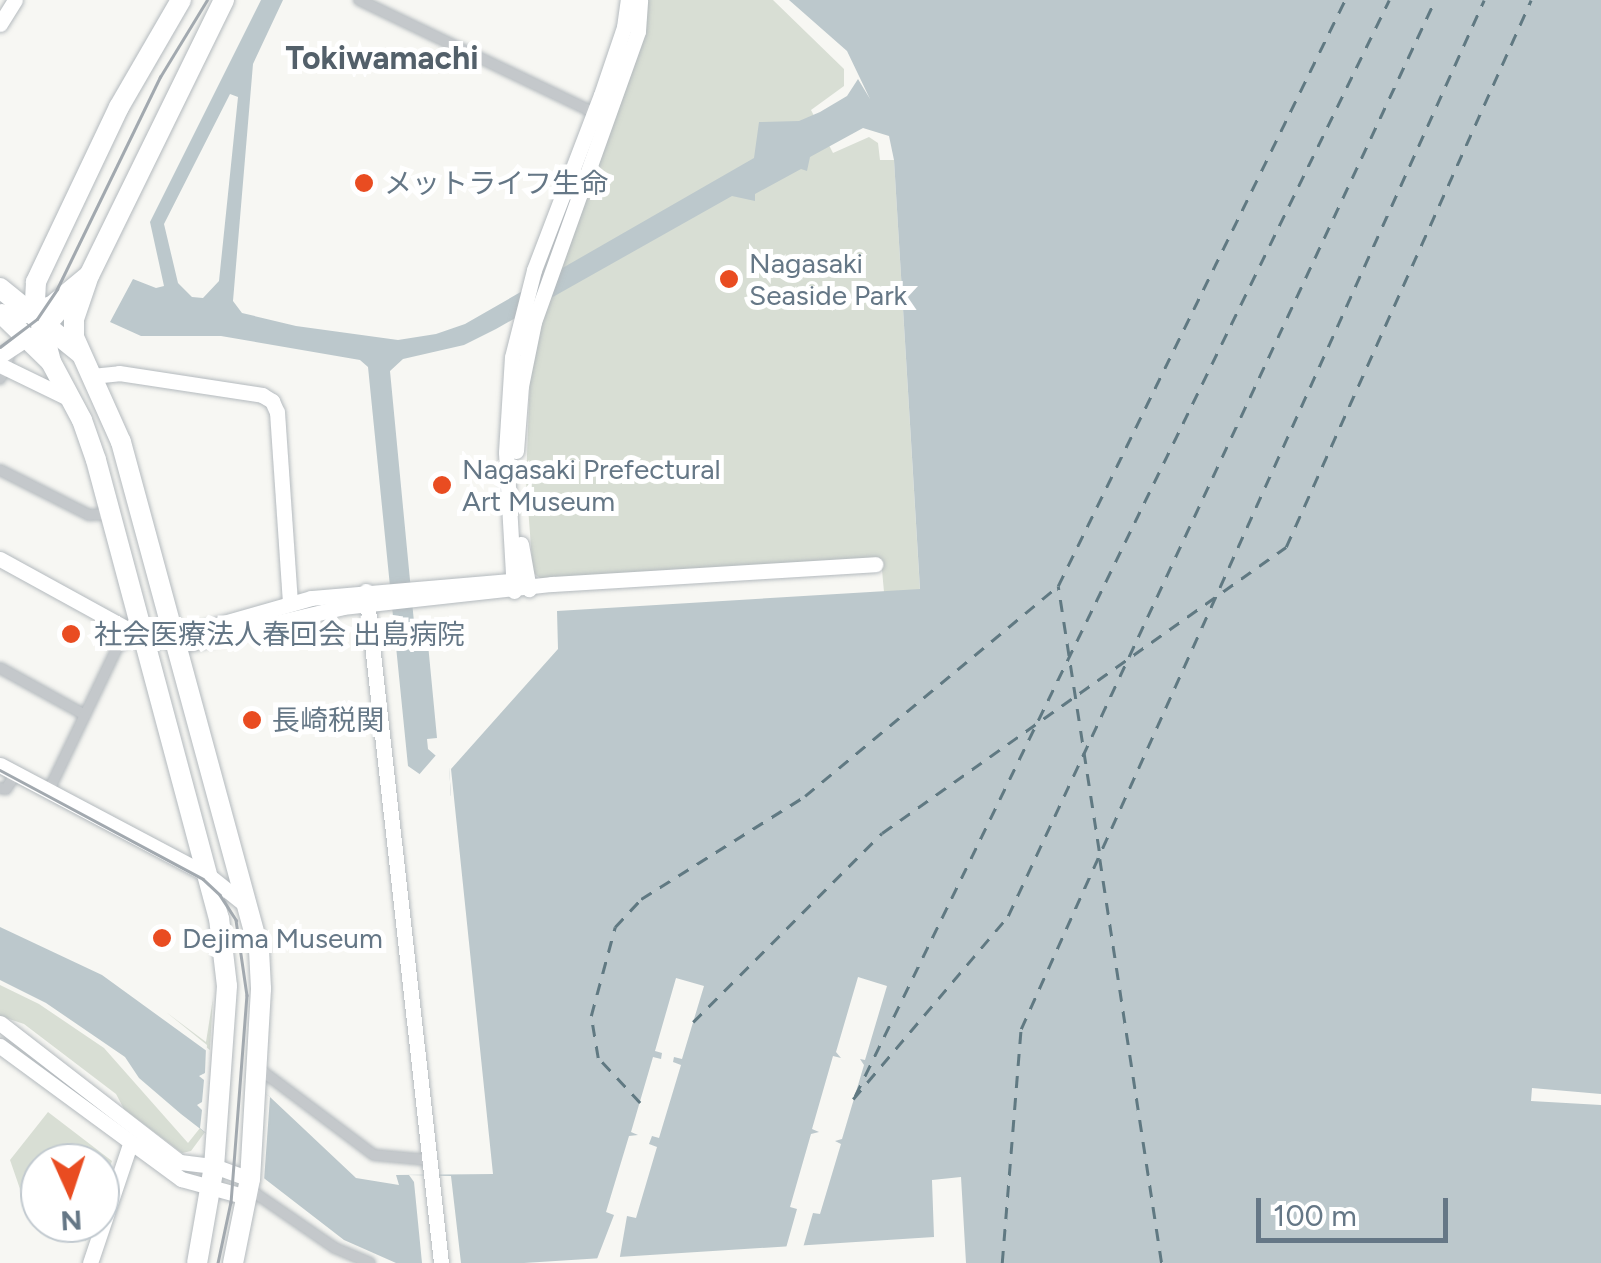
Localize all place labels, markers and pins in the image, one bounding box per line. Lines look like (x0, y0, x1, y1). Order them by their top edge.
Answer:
place label: メットライフ生命 (384, 166, 608, 200)
marker: メットライフ生命 (353, 172, 375, 194)
place label: Nagasaki Seaside Park (749, 246, 907, 312)
marker: Nagasaki Seaside Park (718, 268, 740, 290)
place label: Nagasaki Prefectural Art Museum (462, 452, 721, 518)
marker: Nagasaki Prefectural Art Museum (431, 474, 453, 496)
place label: 社会医療法人春回会 出島病院 (94, 617, 465, 651)
marker: 社会医療法人春回会 出島病院 (58, 621, 84, 647)
place label: 長崎税関 (272, 703, 384, 737)
marker: 長崎税関 (241, 709, 263, 731)
place label: Dejima Museum (182, 921, 383, 955)
marker: Dejima Museum (151, 927, 173, 949)

